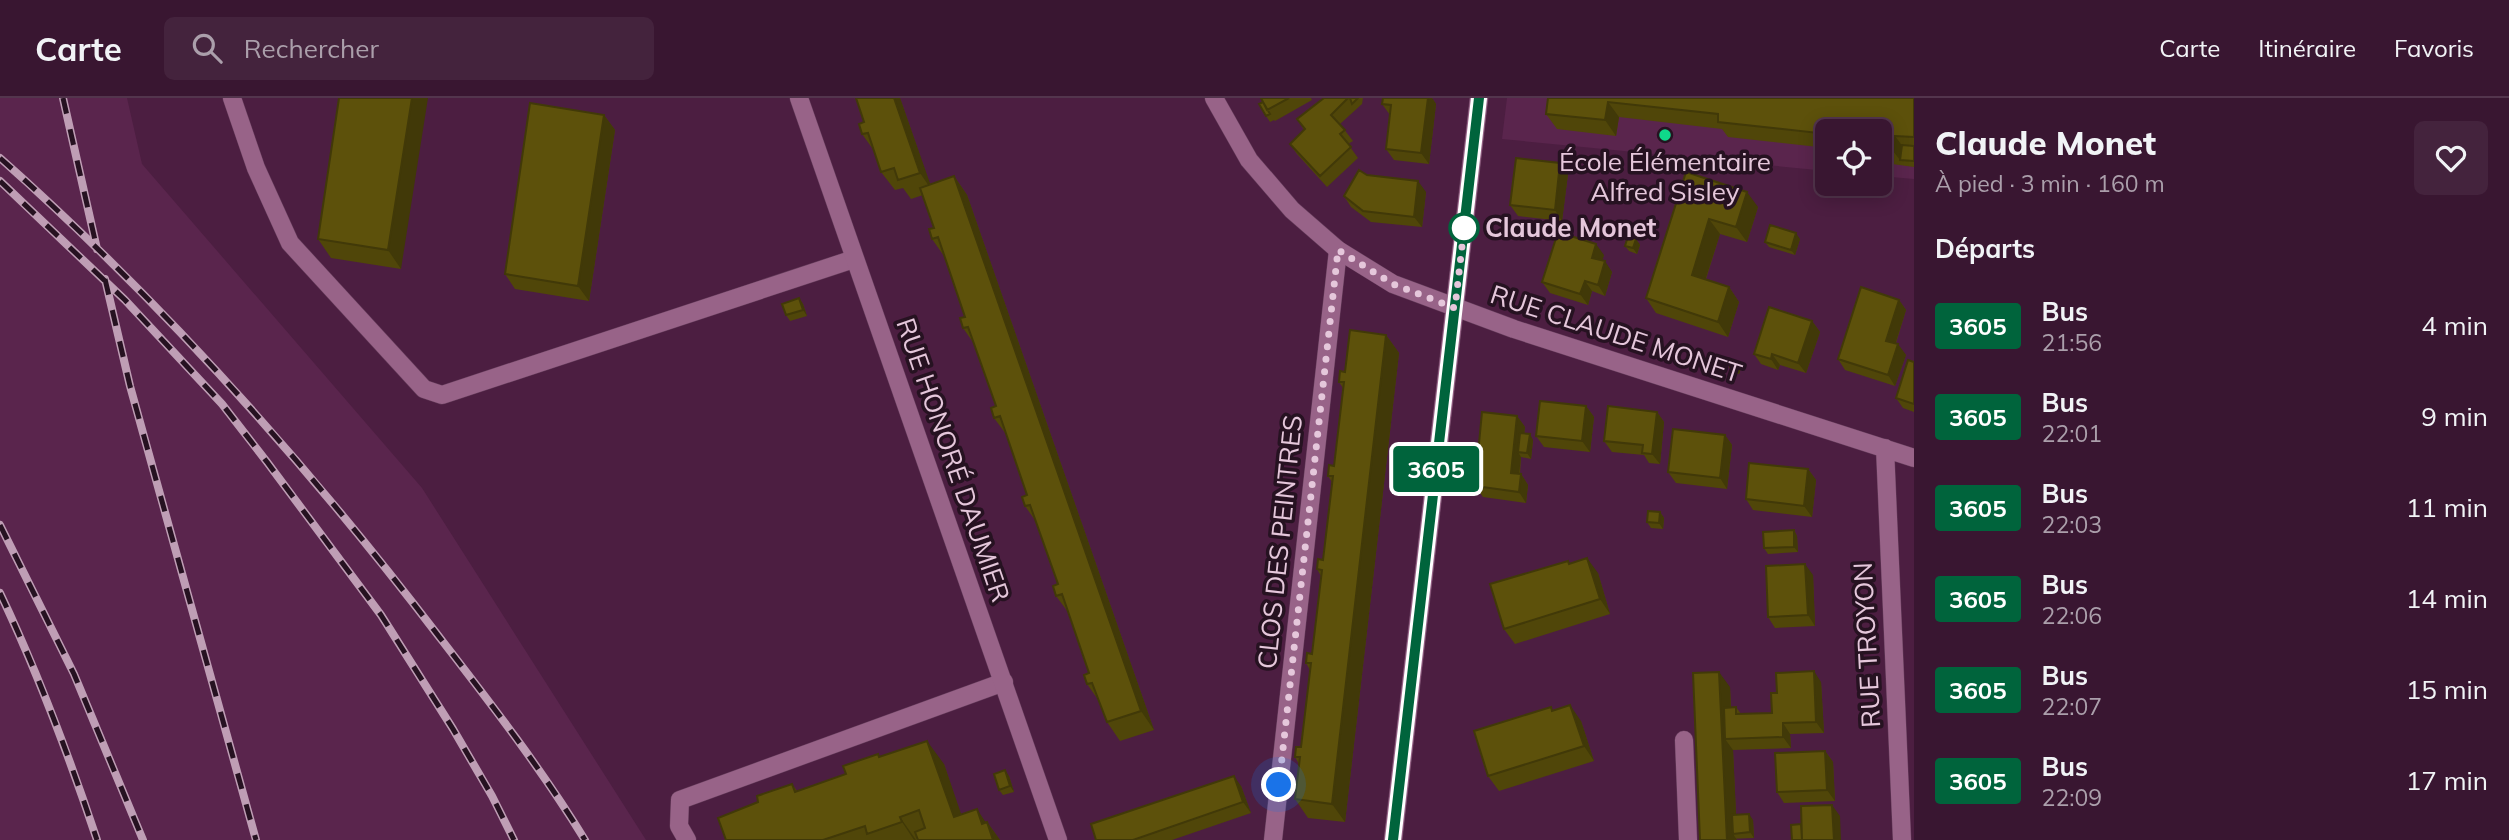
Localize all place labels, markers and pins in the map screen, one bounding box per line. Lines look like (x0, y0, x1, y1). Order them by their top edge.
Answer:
marker: École Élémentaire Alfred Sisley (1657, 127, 1673, 143)
place label: École Élémentaire Alfred Sisley (1559, 145, 1771, 208)
place label: Claude Monet (1485, 211, 1657, 244)
marker: Claude Monet (1449, 213, 1479, 243)

